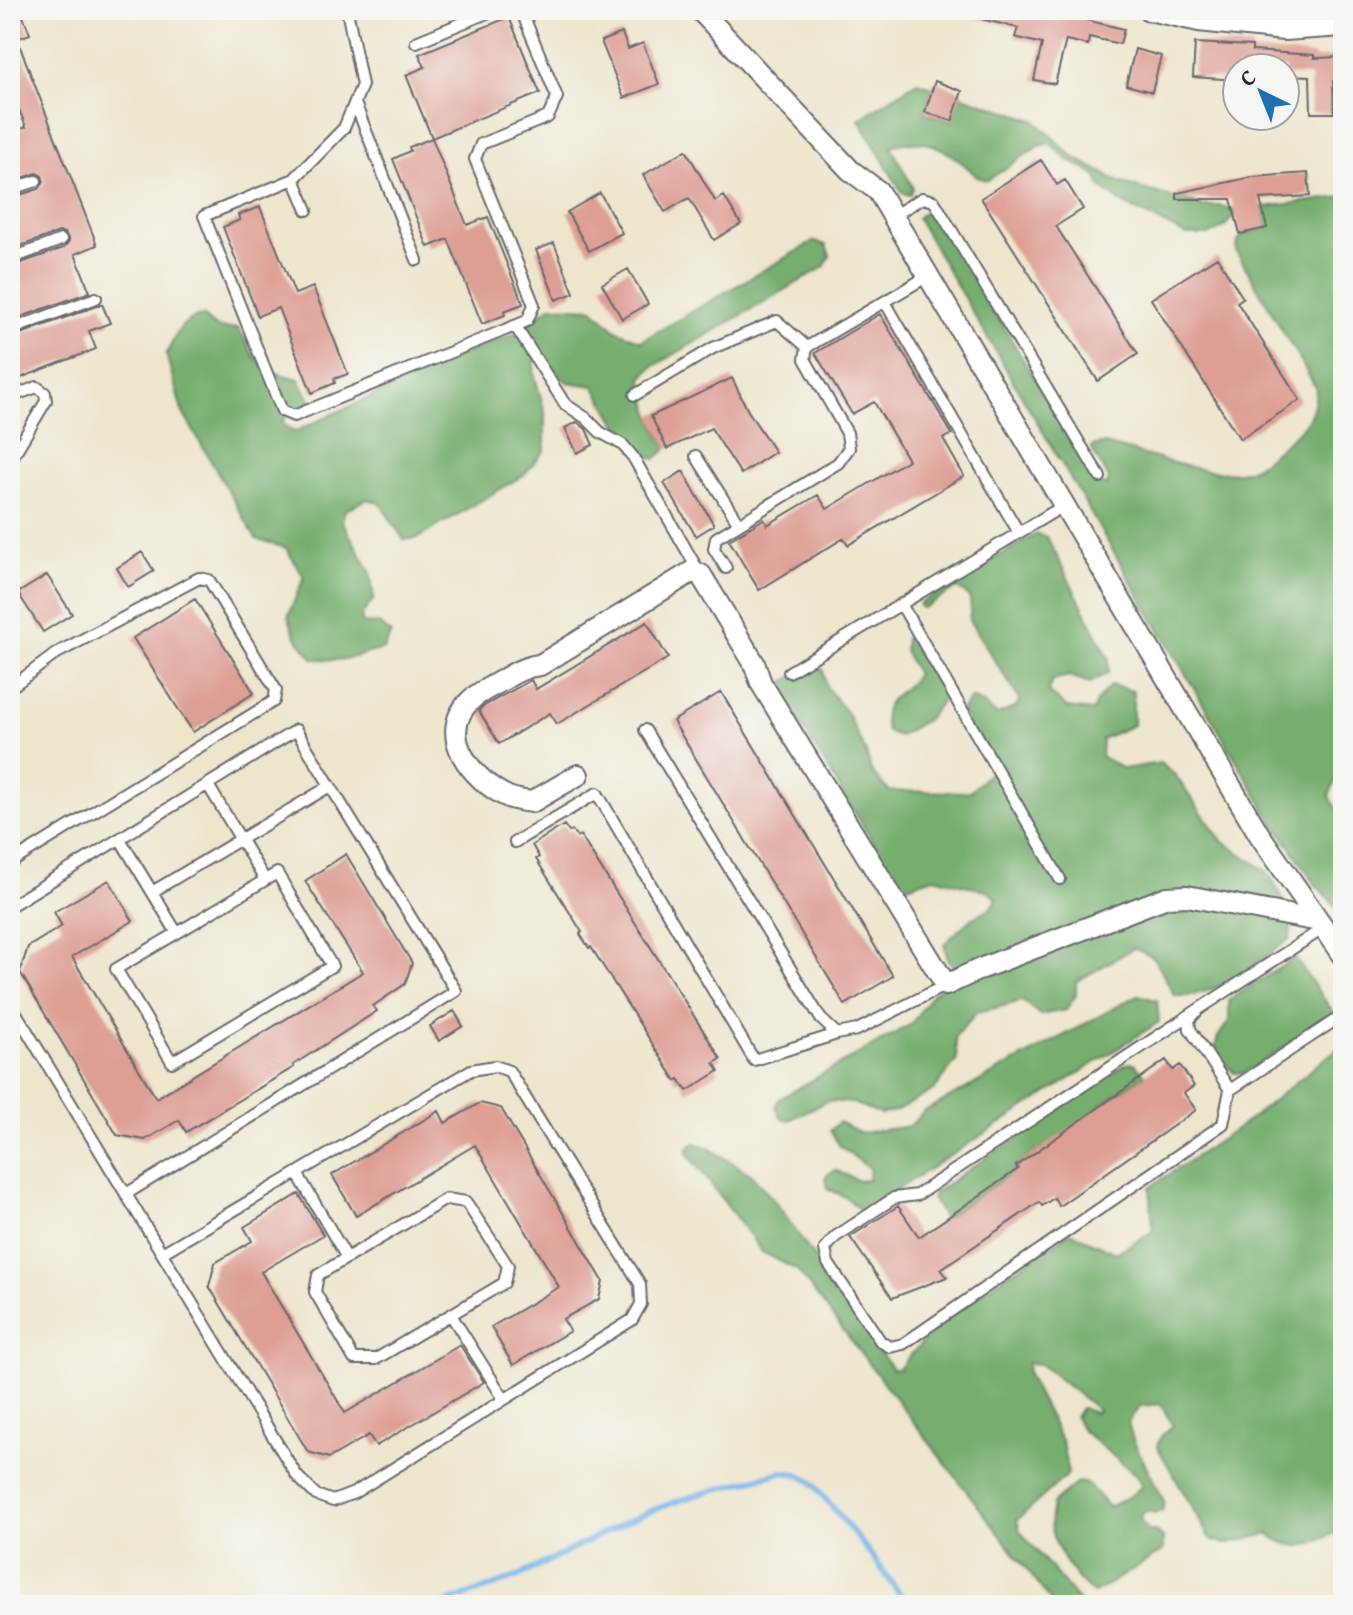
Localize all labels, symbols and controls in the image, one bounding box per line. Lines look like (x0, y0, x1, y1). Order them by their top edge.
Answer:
north arrow (1221, 52, 1301, 132)
text: С (1232, 61, 1263, 93)

